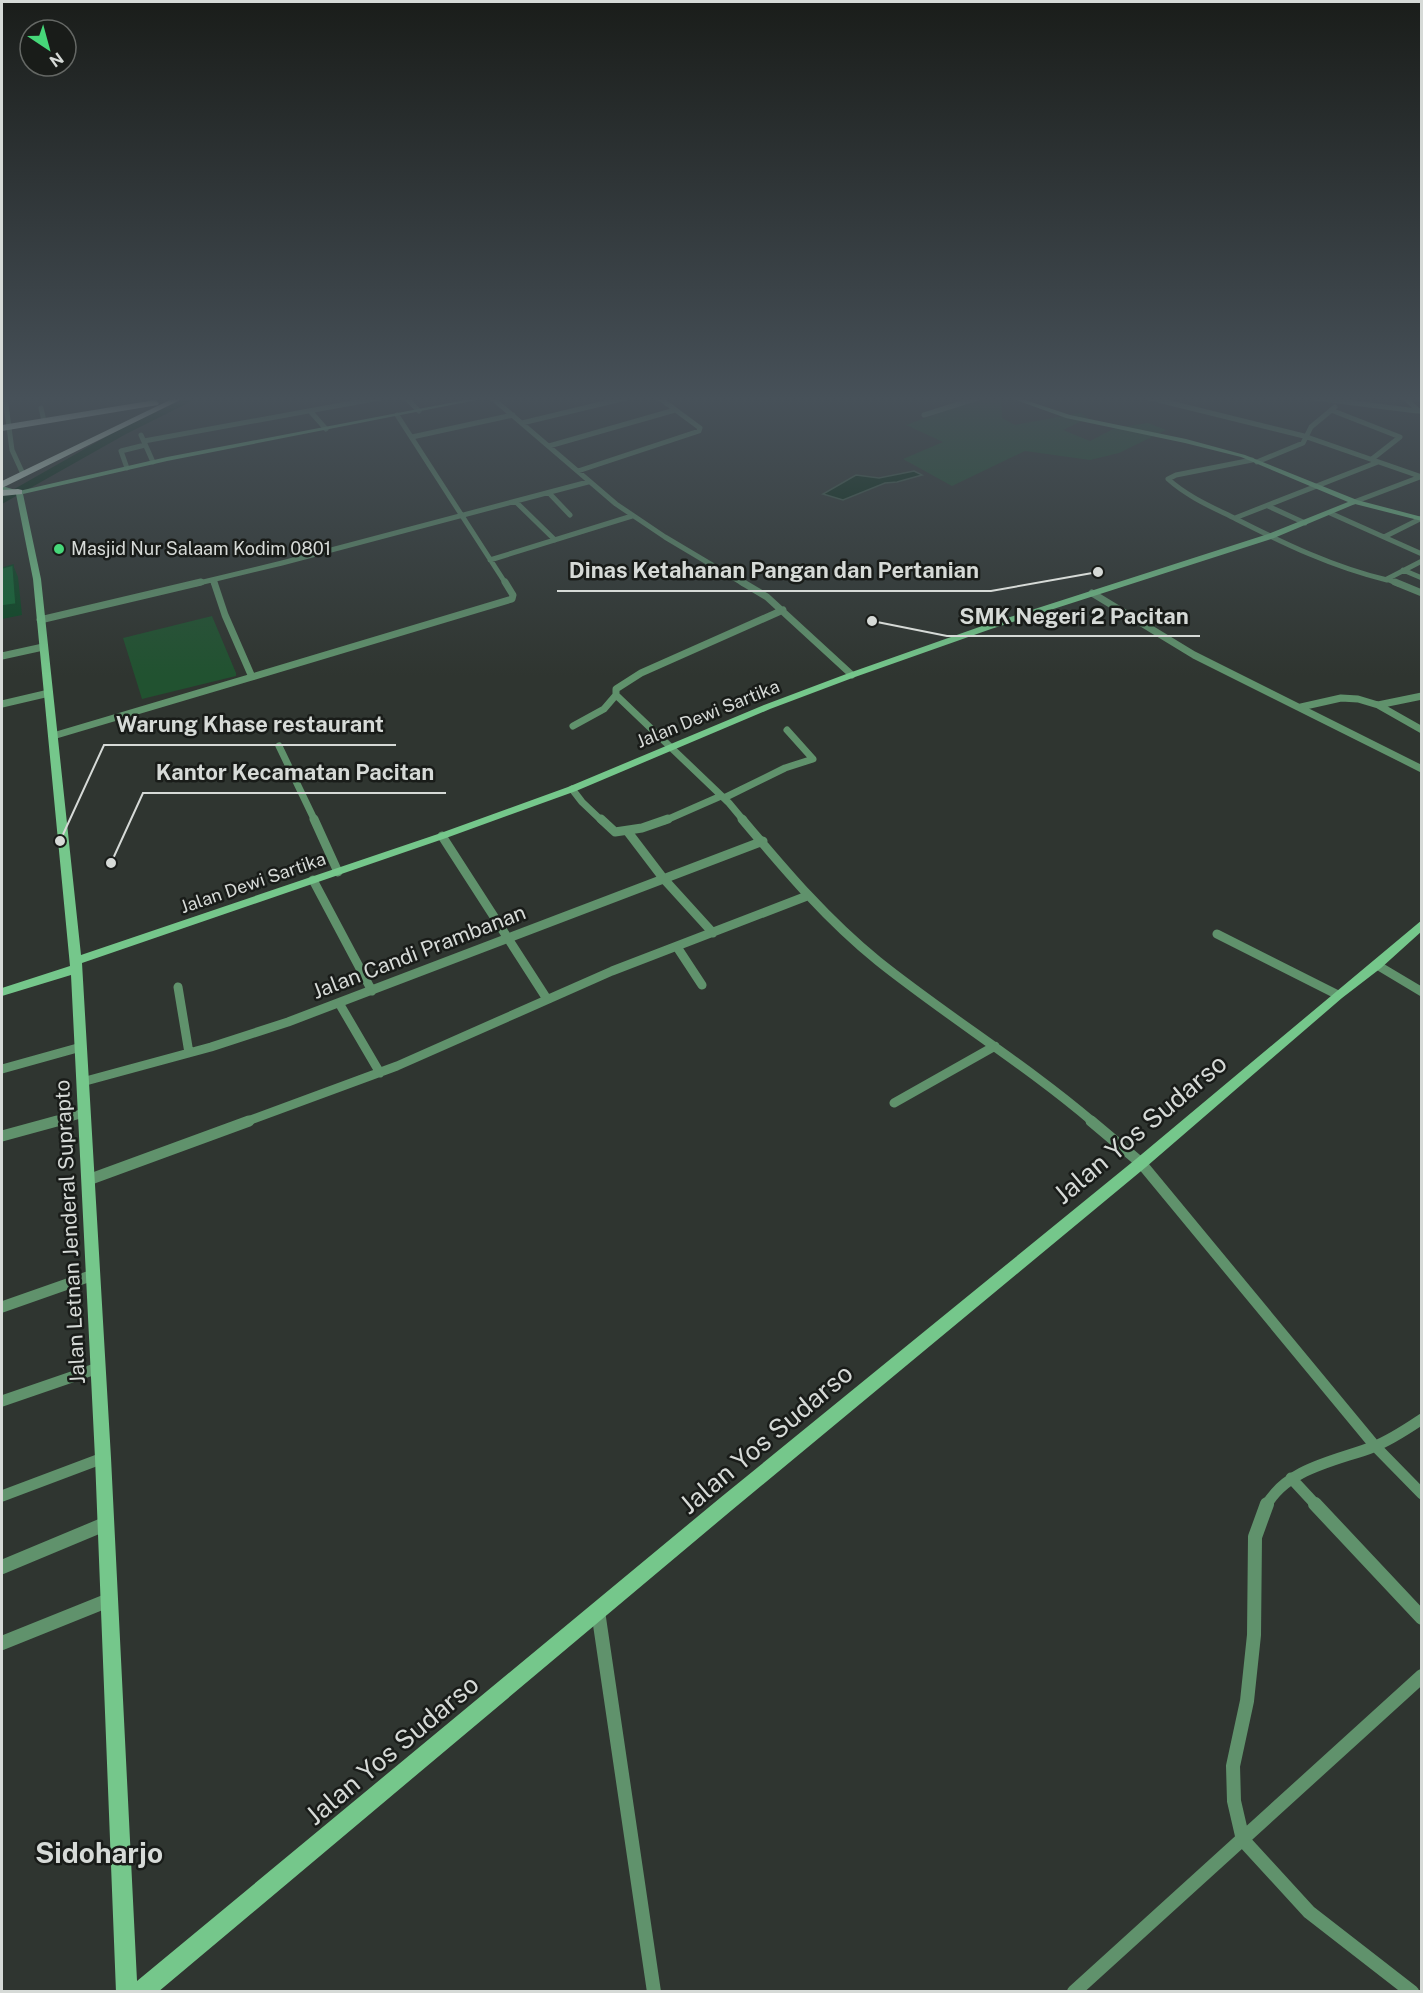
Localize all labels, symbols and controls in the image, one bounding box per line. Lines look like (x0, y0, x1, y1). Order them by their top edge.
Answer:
north arrow (18, 18, 78, 78)
text: N (46, 48, 67, 71)
place label: Masjid Nur Salaam Kodim 0801 (71, 538, 331, 559)
marker: Masjid Nur Salaam Kodim 0801 (52, 542, 66, 556)
callout: Dinas Ketahanan Pangan dan Pertanian (557, 551, 991, 591)
text: Dinas Ketahanan Pangan dan Pertanian (569, 557, 979, 583)
callout: SMK Negeri 2 Pacitan (947, 596, 1200, 636)
text: SMK Negeri 2 Pacitan (959, 603, 1189, 629)
street label: Jalan Dewi Sartika (633, 675, 782, 752)
callout: Warung Khase restaurant (104, 705, 396, 745)
text: Warung Khase restaurant (116, 711, 384, 737)
callout: Kantor Kecamatan Pacitan (143, 753, 446, 793)
text: Kantor Kecamatan Pacitan (156, 759, 434, 785)
street label: Jalan Dewi Sartika (177, 848, 328, 917)
street label: Jalan Candi Prambanan (309, 899, 529, 1004)
street label: Jalan Yos Sudarso (1047, 1047, 1233, 1210)
street label: Jalan Letnan Jenderal Suprapto (49, 1079, 90, 1385)
street label: Jalan Yos Sudarso (673, 1357, 859, 1520)
street label: Jalan Yos Sudarso (299, 1668, 485, 1831)
district label: Sidoharjo (35, 1836, 163, 1869)

